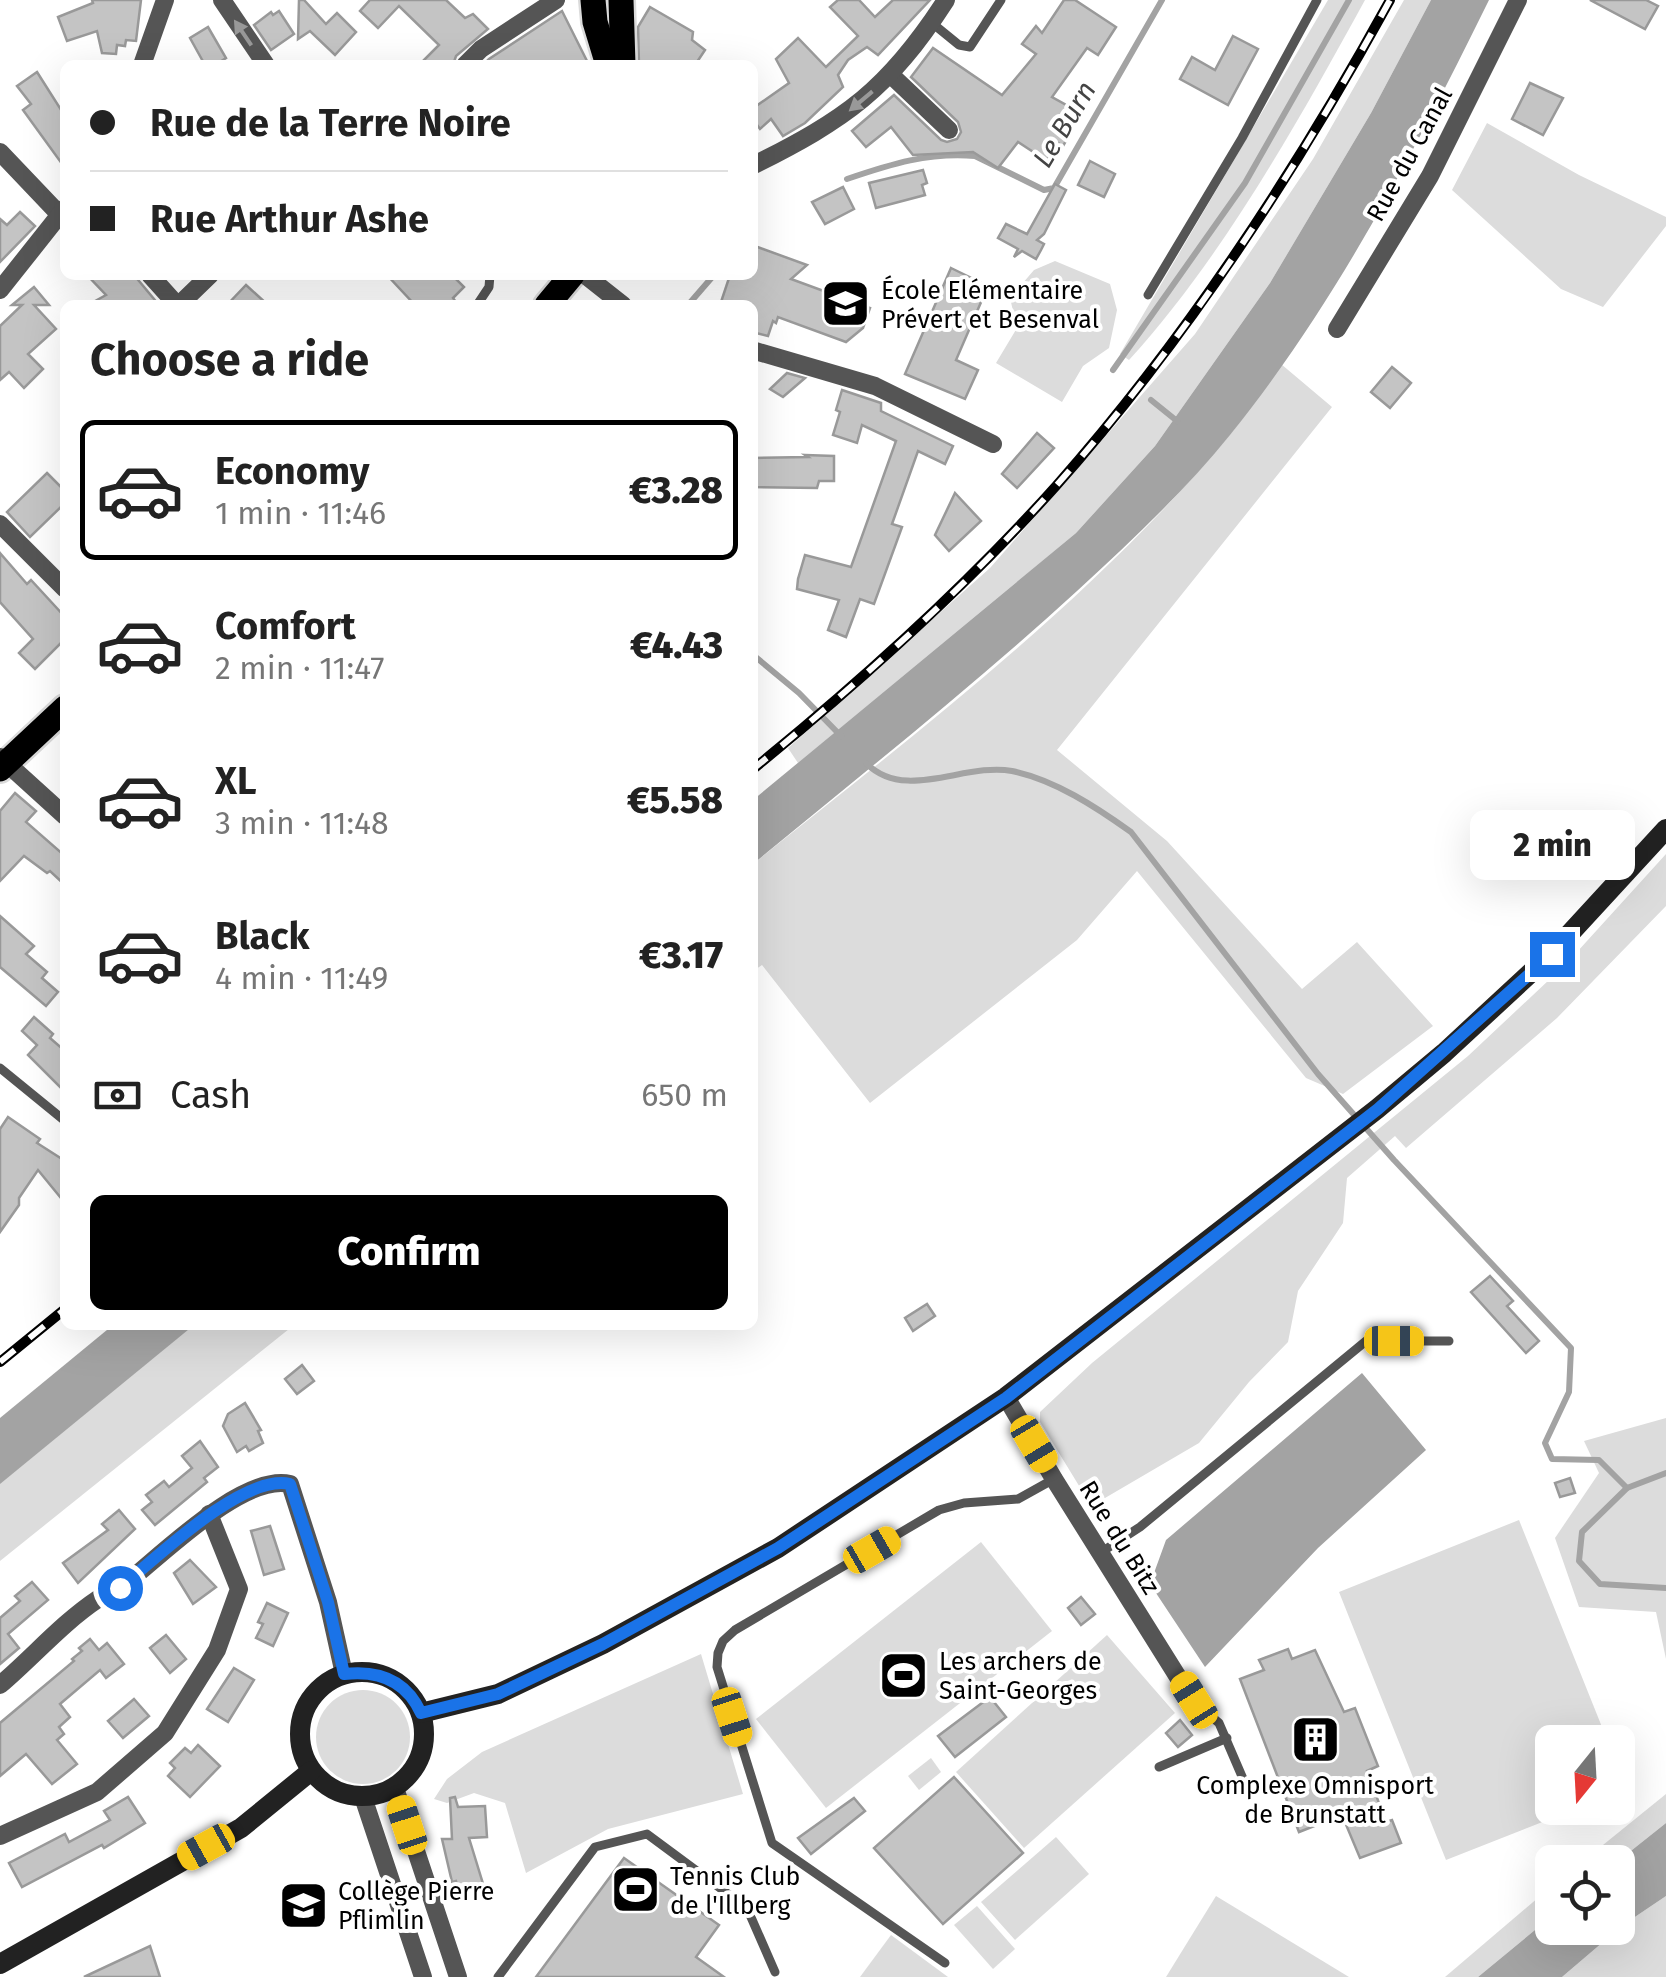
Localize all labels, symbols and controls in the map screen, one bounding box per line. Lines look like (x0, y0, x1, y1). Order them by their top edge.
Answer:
one-way arrow (235, 19, 253, 46)
water label: Le Burn (1026, 75, 1103, 173)
street label: Rue du Canal (1361, 82, 1459, 227)
one-way arrow (849, 90, 874, 111)
text: Rue de la Terre Noire (150, 100, 511, 146)
text: Rue Arthur Ashe (150, 196, 429, 242)
place label: École Elémentaire Prévert et Besenval (881, 275, 1099, 335)
school or university icon: École Elémentaire Prévert et Besenval (820, 278, 872, 330)
text: Choose a ride (90, 333, 369, 387)
icon: car (95, 445, 185, 535)
text: Economy (215, 448, 370, 494)
text: €3.28 (629, 467, 723, 513)
text: 1 min · 11:46 (215, 494, 386, 532)
icon: car (95, 600, 185, 690)
text: Comfort (215, 603, 356, 649)
text: €4.43 (630, 622, 723, 668)
text: 2 min · 11:47 (215, 649, 384, 687)
icon: car (95, 755, 185, 845)
text: XL (215, 758, 257, 804)
text: €5.58 (627, 777, 723, 823)
text: 3 min · 11:48 (215, 804, 389, 842)
callout: 2 min (1470, 809, 1634, 879)
text: 2 min (1513, 826, 1592, 864)
icon: car (95, 910, 185, 1000)
text: Black (215, 913, 310, 959)
text: €3.17 (639, 932, 723, 978)
route end (1530, 932, 1575, 977)
text: 4 min · 11:49 (215, 959, 388, 997)
icon: cash (90, 1068, 145, 1123)
text: Cash (170, 1072, 251, 1118)
text: 650 m (641, 1076, 728, 1114)
button: Confirm (90, 1195, 728, 1310)
car (1364, 1326, 1424, 1356)
car (1006, 1411, 1062, 1477)
street label: Rue du Bitz (1072, 1475, 1166, 1600)
car (839, 1522, 905, 1578)
route start (98, 1566, 143, 1611)
place label: Les archers de Saint-Georges (939, 1647, 1102, 1706)
sports icon: Les archers de Saint-Georges (878, 1649, 930, 1701)
car (1165, 1667, 1223, 1733)
car (708, 1684, 756, 1750)
building icon: Complexe Omnisport de Brunstatt (1289, 1713, 1341, 1765)
north arrow (1535, 1725, 1635, 1825)
map controls (1535, 1725, 1635, 1945)
place label: Complexe Omnisport de Brunstatt (1196, 1771, 1435, 1830)
car (383, 1792, 431, 1858)
car (172, 1819, 240, 1875)
button: locate (1535, 1845, 1635, 1945)
place label: Tennis Club de l'Illberg (670, 1862, 800, 1921)
sports icon: Tennis Club de l'Illberg (609, 1864, 661, 1916)
place label: Collège Pierre Pflimlin (338, 1877, 494, 1936)
school or university icon: Collège Pierre Pflimlin (277, 1879, 329, 1931)

